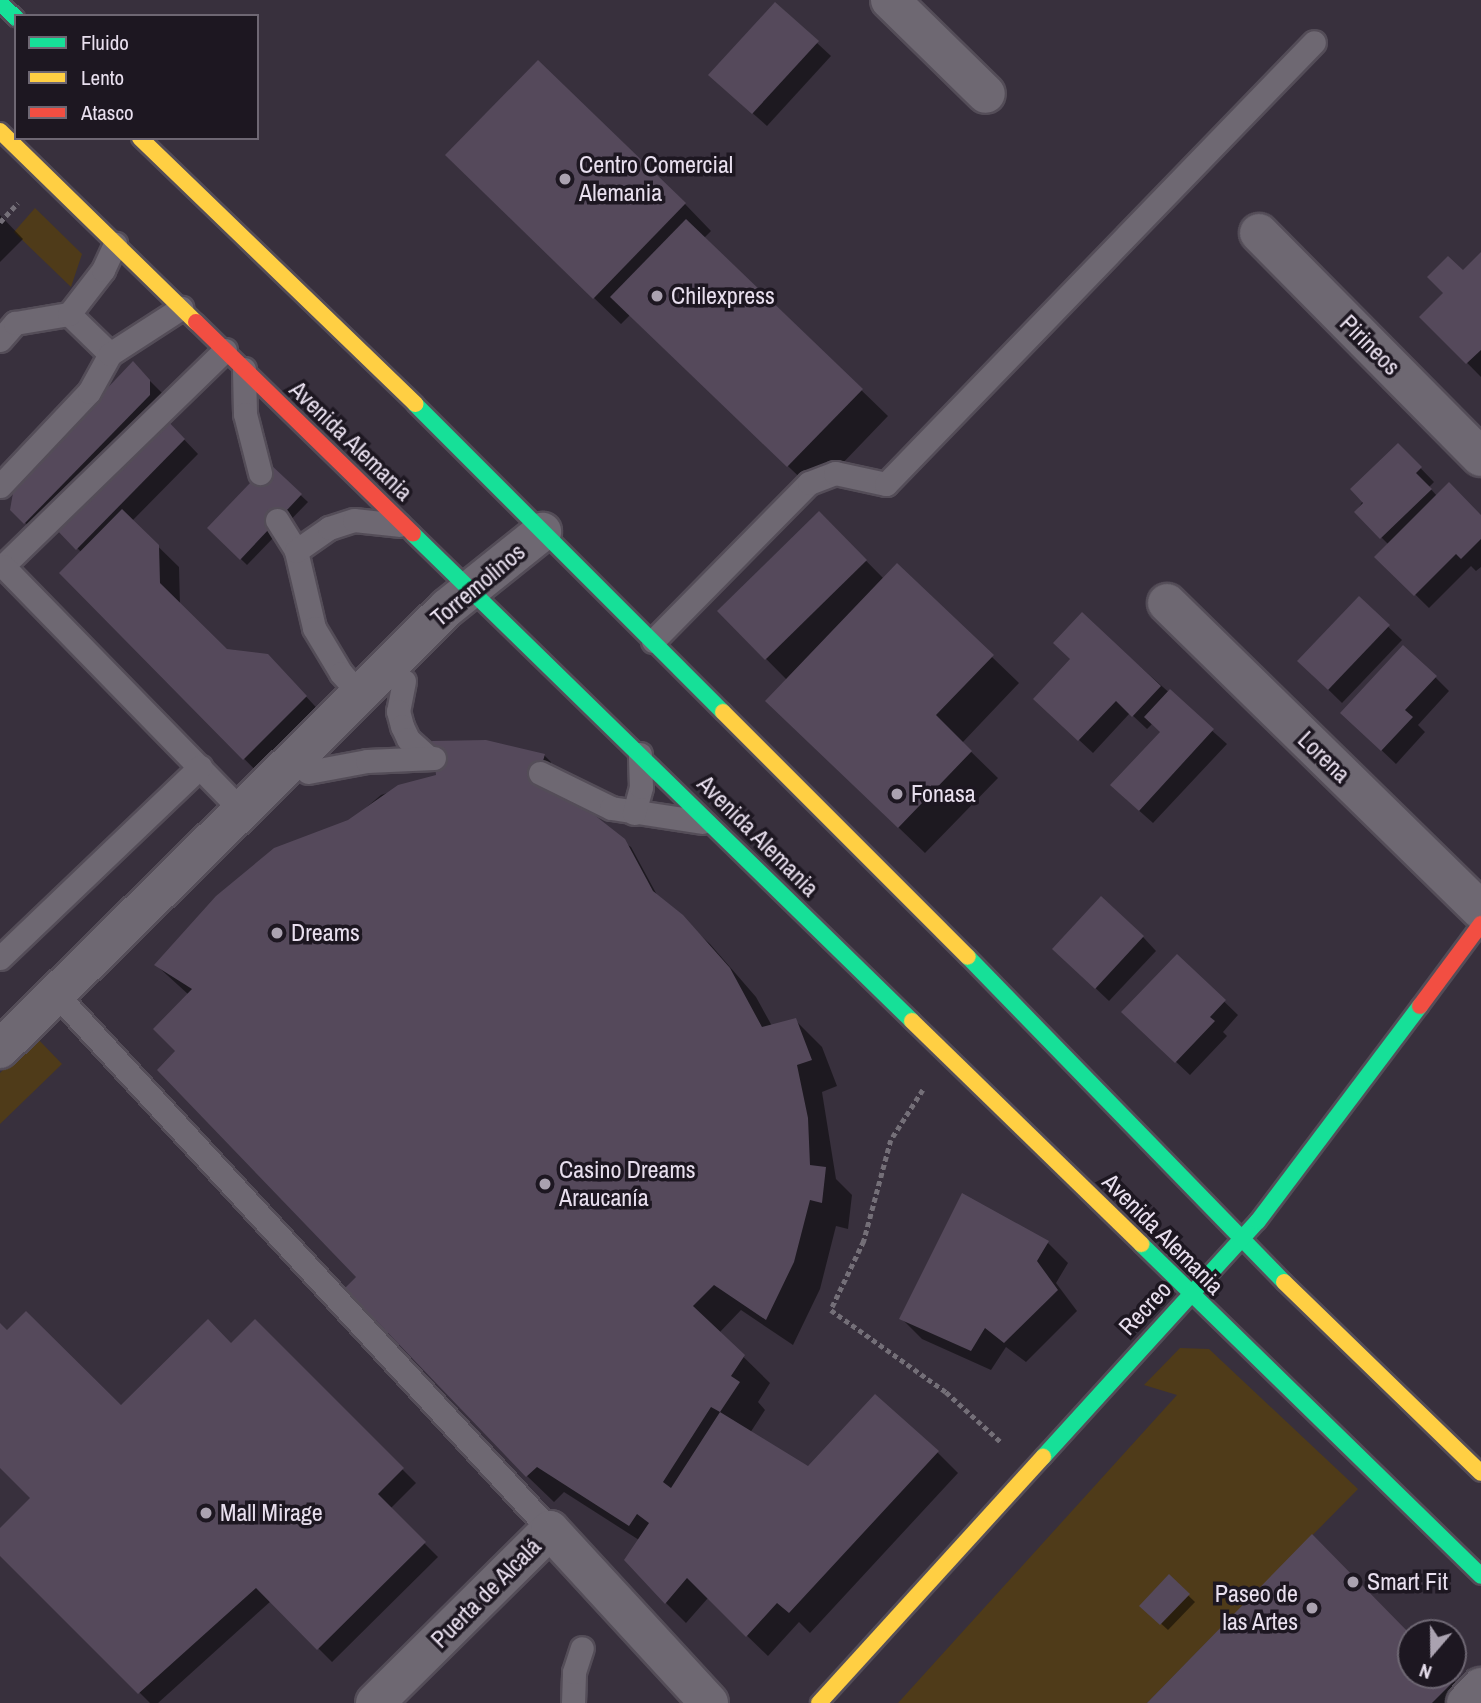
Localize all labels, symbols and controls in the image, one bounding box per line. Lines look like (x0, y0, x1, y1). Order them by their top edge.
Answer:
legend (14, 14, 259, 140)
text: Fluido (81, 28, 129, 57)
text: Lento (81, 63, 124, 92)
text: Atasco (81, 98, 134, 127)
place label: Centro Comercial Alemania (579, 151, 733, 207)
marker: Centro Comercial Alemania (557, 171, 573, 187)
place label: Chilexpress (671, 282, 775, 310)
marker: Chilexpress (649, 288, 665, 304)
street label: Pirineos (1334, 309, 1406, 381)
street label: Avenida Alemania (283, 375, 419, 507)
street label: Torremolinos (425, 537, 531, 633)
street label: Lorena (1292, 725, 1356, 789)
street label: Avenida Alemania (691, 769, 825, 903)
place label: Fonasa (911, 780, 976, 808)
marker: Fonasa (889, 786, 905, 802)
place label: Dreams (291, 919, 360, 947)
marker: Dreams (269, 925, 285, 941)
place label: Casino Dreams Araucanía (559, 1156, 696, 1212)
street label: Avenida Alemania (1096, 1167, 1230, 1301)
marker: Casino Dreams Araucanía (537, 1176, 553, 1192)
street label: Recreo (1113, 1275, 1177, 1341)
place label: Mall Mirage (220, 1499, 323, 1527)
marker: Mall Mirage (198, 1505, 214, 1521)
street label: Puerta de Alcalá (425, 1532, 547, 1654)
place label: Smart Fit (1367, 1568, 1448, 1596)
marker: Smart Fit (1345, 1574, 1361, 1590)
place label: Paseo de las Artes (1215, 1580, 1298, 1636)
marker: Paseo de las Artes (1304, 1600, 1320, 1616)
north arrow (1397, 1619, 1467, 1689)
text: N (1416, 1658, 1435, 1686)

